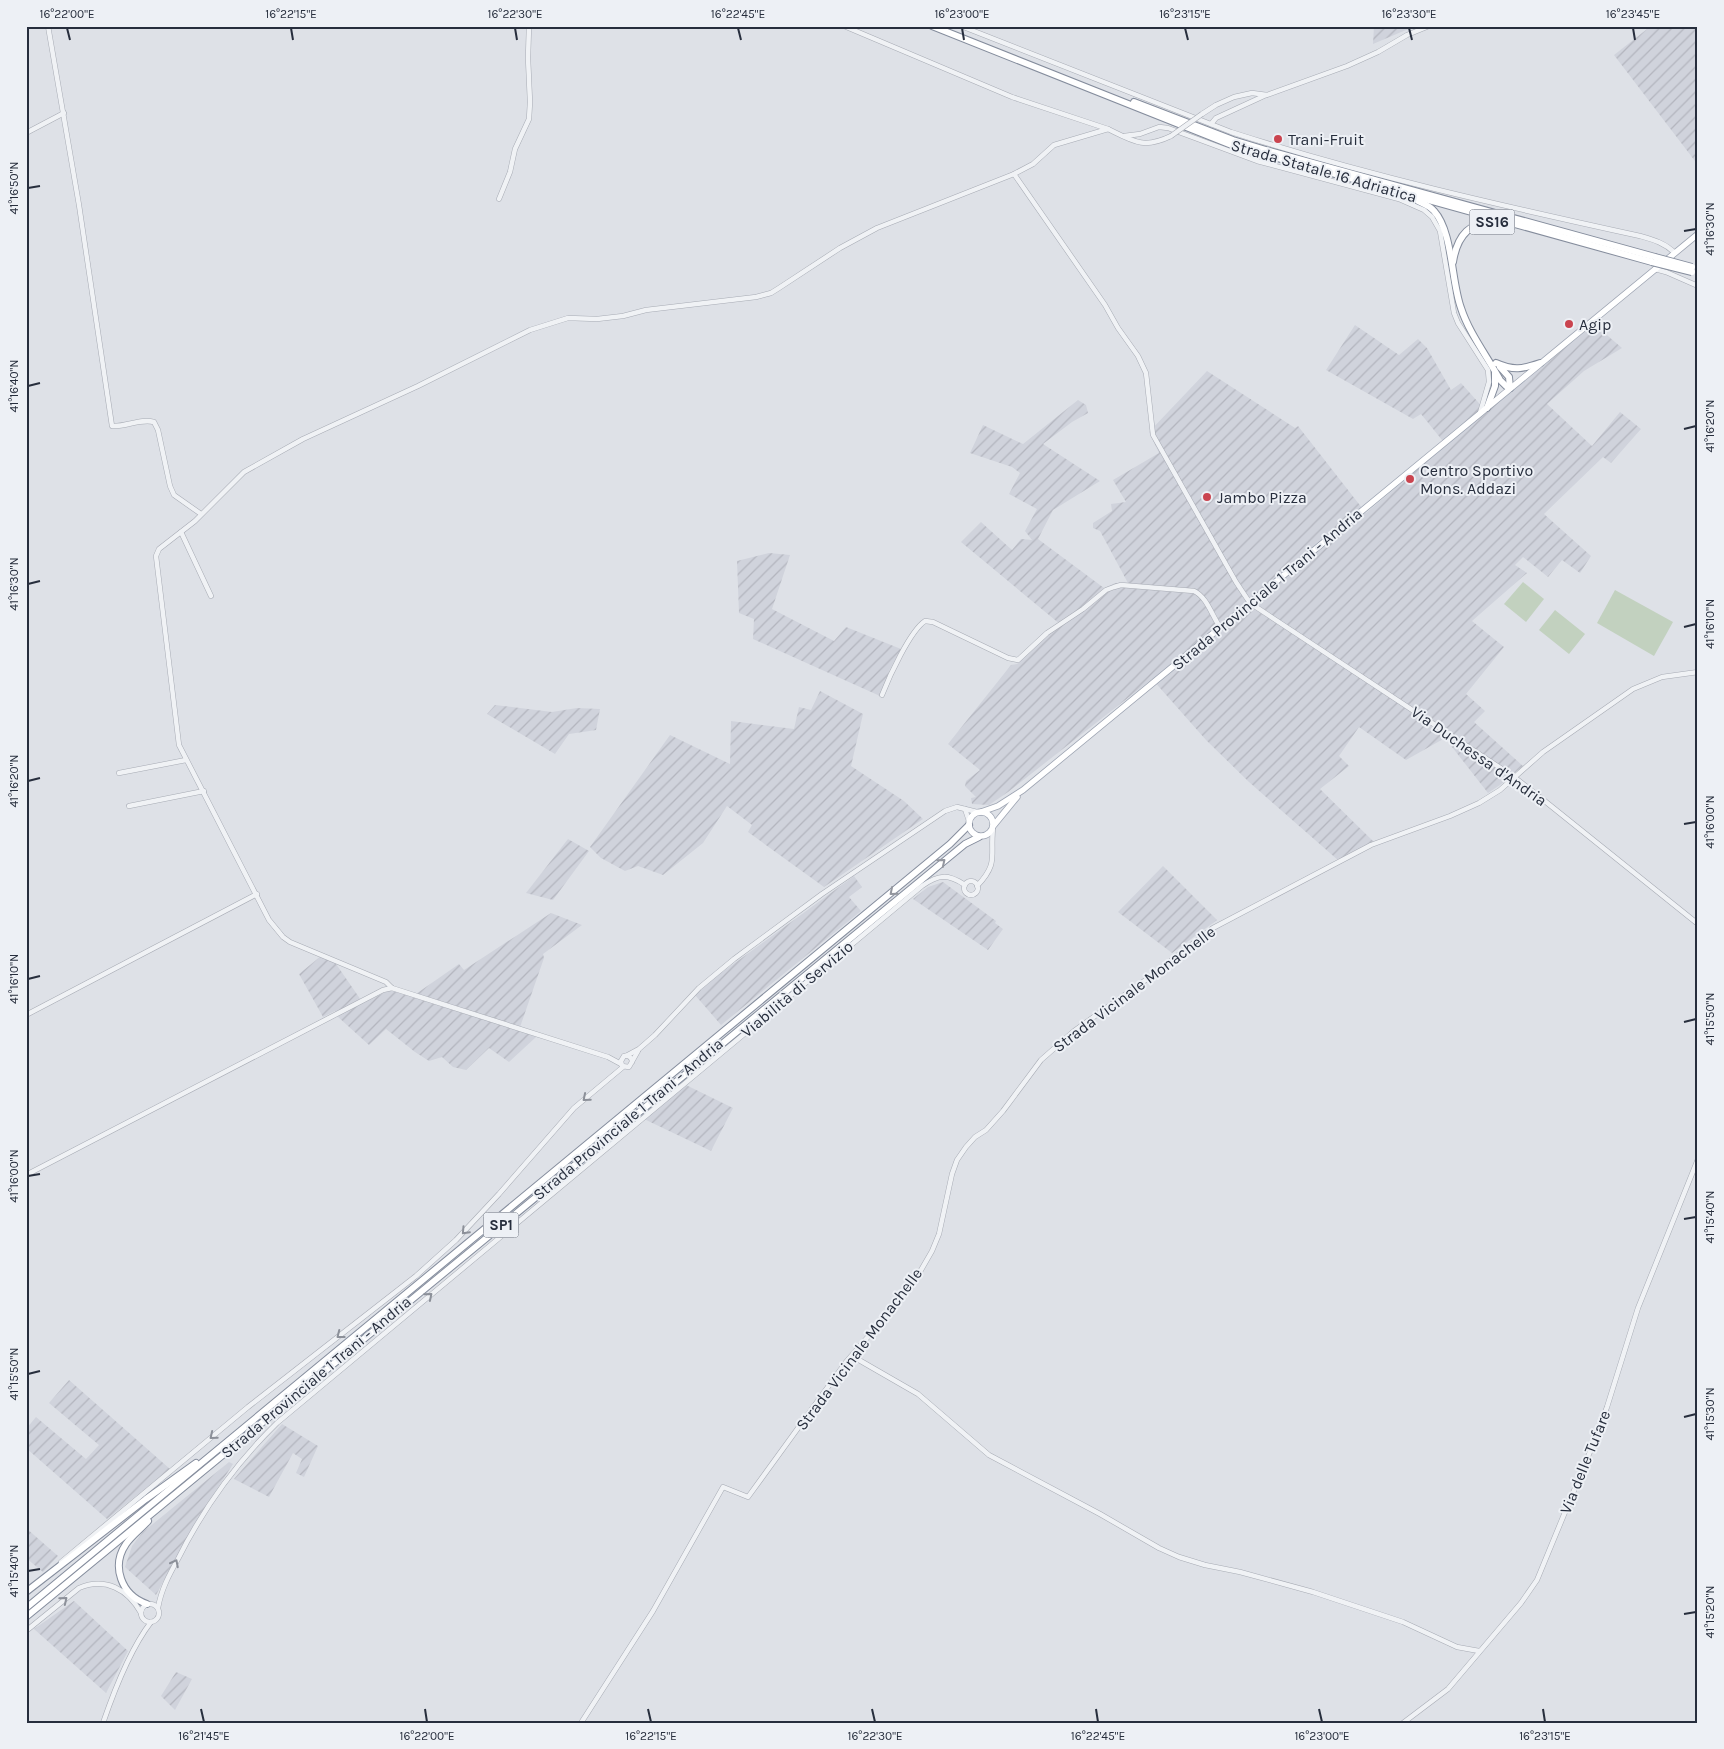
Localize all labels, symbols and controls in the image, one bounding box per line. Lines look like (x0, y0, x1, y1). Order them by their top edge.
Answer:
text: 16°22'00"E (39, 7, 95, 21)
text: 16°22'15"E (265, 7, 317, 21)
text: 16°22'30"E (487, 7, 543, 21)
text: 16°22'45"E (711, 7, 765, 21)
text: 16°23'00"E (934, 7, 990, 21)
text: 16°23'15"E (1159, 7, 1211, 21)
text: 16°23'30"E (1381, 7, 1437, 21)
text: 16°23'45"E (1606, 7, 1660, 21)
place label: Trani-Fruit (1288, 130, 1364, 149)
marker: Trani-Fruit (1272, 133, 1284, 145)
street label: Strada Statale 16 Adriatica (1229, 135, 1419, 207)
text: 41°16'50"N (7, 162, 21, 214)
text: 41°16'30"N (1703, 202, 1717, 256)
road number: SS16 (1470, 210, 1514, 234)
place label: Agip (1579, 315, 1611, 334)
marker: Agip (1563, 318, 1575, 330)
text: 41°16'40"N (7, 360, 21, 412)
text: 41°16'20"N (1703, 399, 1717, 453)
place label: Centro Sportivo Mons. Addazi (1420, 461, 1533, 498)
marker: Centro Sportivo Mons. Addazi (1404, 473, 1416, 485)
place label: Jambo Pizza (1217, 488, 1307, 507)
marker: Jambo Pizza (1201, 491, 1213, 503)
street label: Strada Provinciale 1 Trani - Andria (1168, 504, 1366, 674)
text: 41°16'30"N (7, 557, 21, 611)
text: 41°16'10"N (1703, 599, 1717, 649)
street label: Via Duchessa d'Andria (1407, 702, 1551, 810)
text: 41°16'20"N (7, 754, 21, 808)
text: 41°16'00"N (1703, 795, 1717, 849)
one-way arrow (936, 859, 945, 868)
one-way arrow (889, 886, 898, 895)
street label: Strada Vicinale Monachelle (1049, 922, 1219, 1056)
street label: Viabilità di Servizio (737, 937, 857, 1041)
text: 41°16'10"N (7, 954, 21, 1004)
text: 41°15'50"N (1703, 993, 1717, 1045)
street label: Strada Provinciale 1 Trani - Andria (529, 1034, 727, 1204)
one-way arrow (583, 1092, 592, 1101)
text: 41°16'00"N (7, 1149, 21, 1203)
text: 41°15'40"N (1703, 1191, 1717, 1243)
road number: SP1 (484, 1212, 518, 1238)
one-way arrow (462, 1225, 471, 1234)
street label: Strada Vicinale Monachelle (792, 1264, 926, 1434)
street label: Strada Provinciale 1 Trani - Andria (217, 1292, 415, 1462)
one-way arrow (424, 1292, 433, 1301)
one-way arrow (337, 1330, 346, 1338)
text: 41°15'50"N (7, 1348, 21, 1400)
text: 41°15'30"N (1703, 1387, 1717, 1441)
street label: Via delle Tufare (1556, 1407, 1614, 1517)
one-way arrow (210, 1431, 219, 1439)
text: 41°15'40"N (7, 1545, 21, 1597)
one-way arrow (169, 1559, 179, 1568)
text: 41°15'20"N (1703, 1585, 1717, 1639)
one-way arrow (58, 1596, 67, 1605)
text: 16°21'45"E (178, 1729, 230, 1743)
text: 16°22'00"E (399, 1729, 455, 1743)
text: 16°22'15"E (625, 1729, 677, 1743)
text: 16°22'30"E (847, 1729, 903, 1743)
text: 16°22'45"E (1071, 1729, 1125, 1743)
text: 16°23'00"E (1294, 1729, 1350, 1743)
text: 16°23'15"E (1519, 1729, 1571, 1743)

